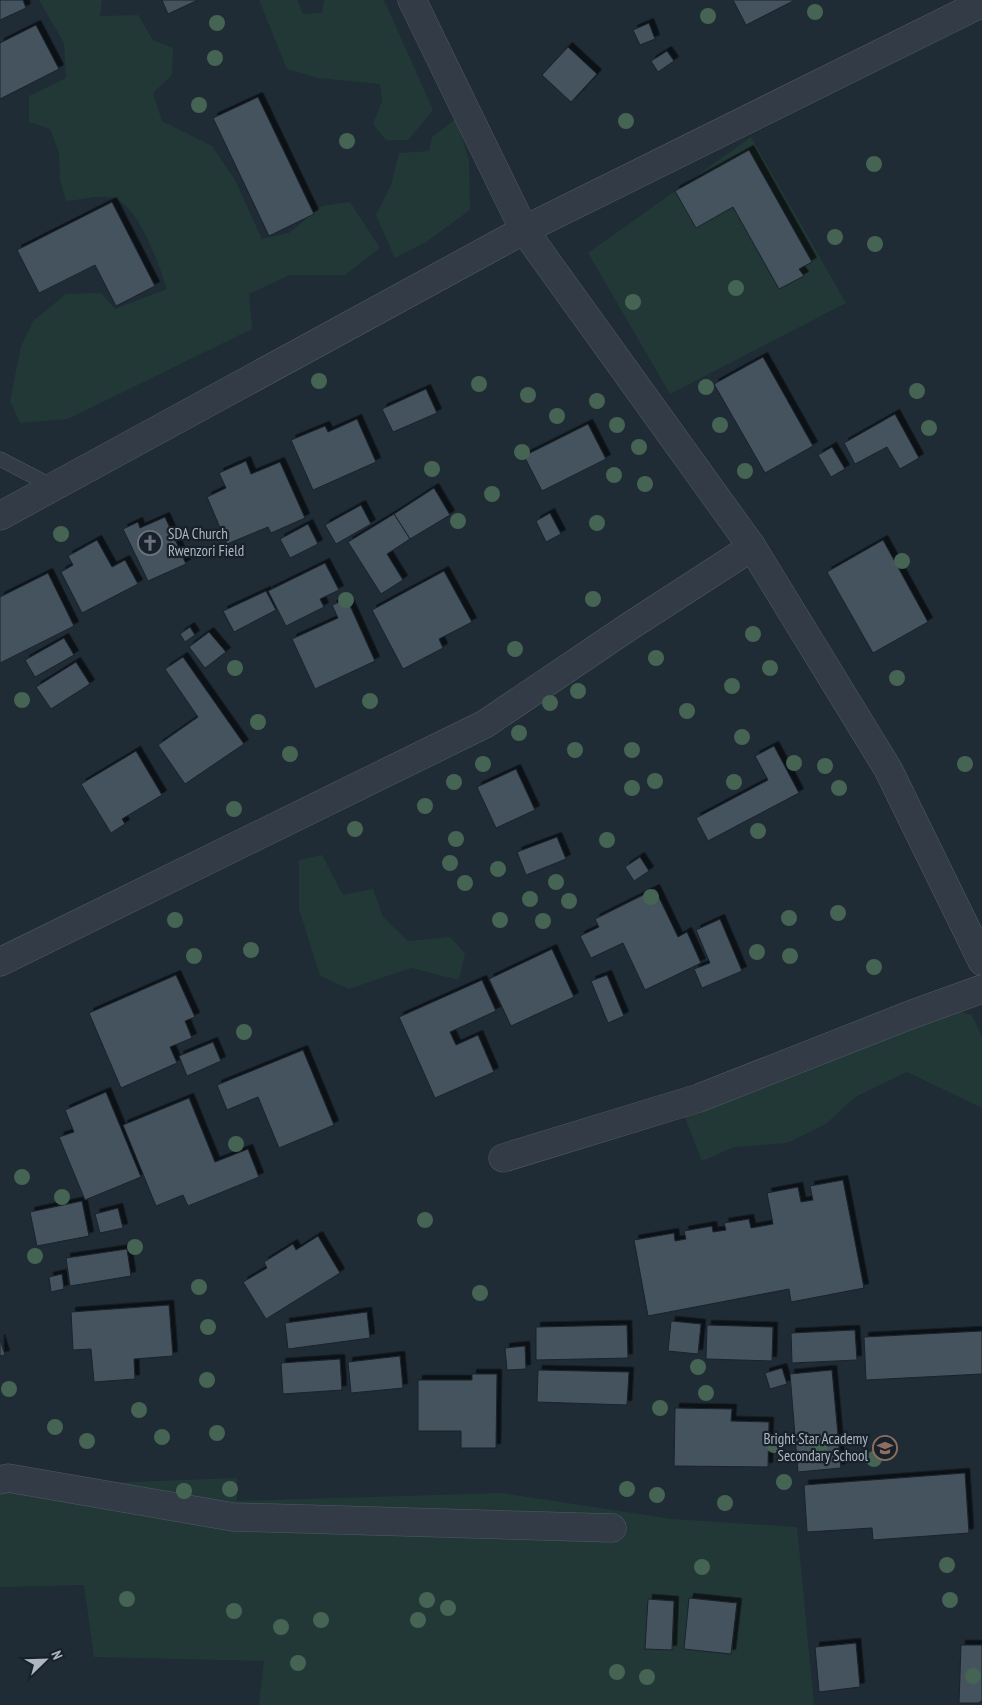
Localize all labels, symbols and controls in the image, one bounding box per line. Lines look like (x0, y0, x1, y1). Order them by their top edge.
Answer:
place label: SDA Church Rwenzori Field (168, 524, 244, 560)
church icon: SDA Church Rwenzori Field (137, 530, 163, 556)
place label: Bright Star Academy Secondary School (763, 1429, 869, 1465)
school or university icon: Bright Star Academy Secondary School (872, 1435, 898, 1461)
north arrow (20, 1635, 70, 1685)
text: N (47, 1648, 67, 1662)

